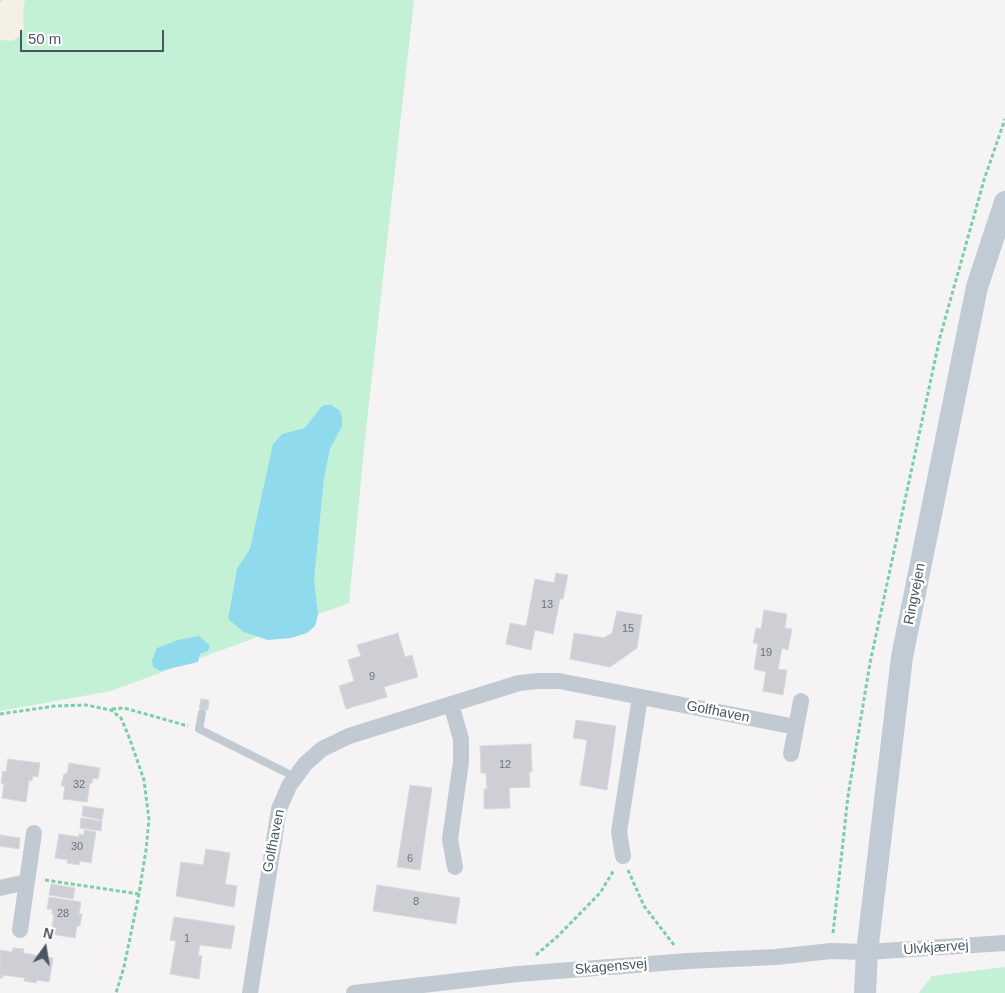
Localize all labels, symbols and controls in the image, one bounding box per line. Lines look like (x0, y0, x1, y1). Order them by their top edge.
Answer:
scale bar (22, 20, 166, 52)
text: 50 m (28, 30, 61, 47)
street label: Ringvejen (901, 562, 929, 626)
house number: 13 (541, 598, 553, 612)
house number: 15 (622, 622, 634, 636)
house number: 19 (760, 646, 772, 660)
house number: 9 (369, 670, 375, 684)
street label: Golfhaven (685, 698, 751, 726)
house number: 12 (499, 758, 511, 772)
house number: 32 (73, 778, 85, 792)
street label: Golfhaven (260, 808, 288, 874)
house number: 30 (71, 840, 83, 854)
house number: 6 (407, 852, 413, 866)
house number: 8 (413, 895, 419, 909)
house number: 28 (57, 907, 69, 921)
north arrow (20, 923, 70, 973)
text: N (42, 924, 55, 942)
house number: 1 (184, 932, 190, 946)
street label: Ulvkjærvej (903, 937, 969, 959)
street label: Skagensvej (574, 955, 648, 979)

